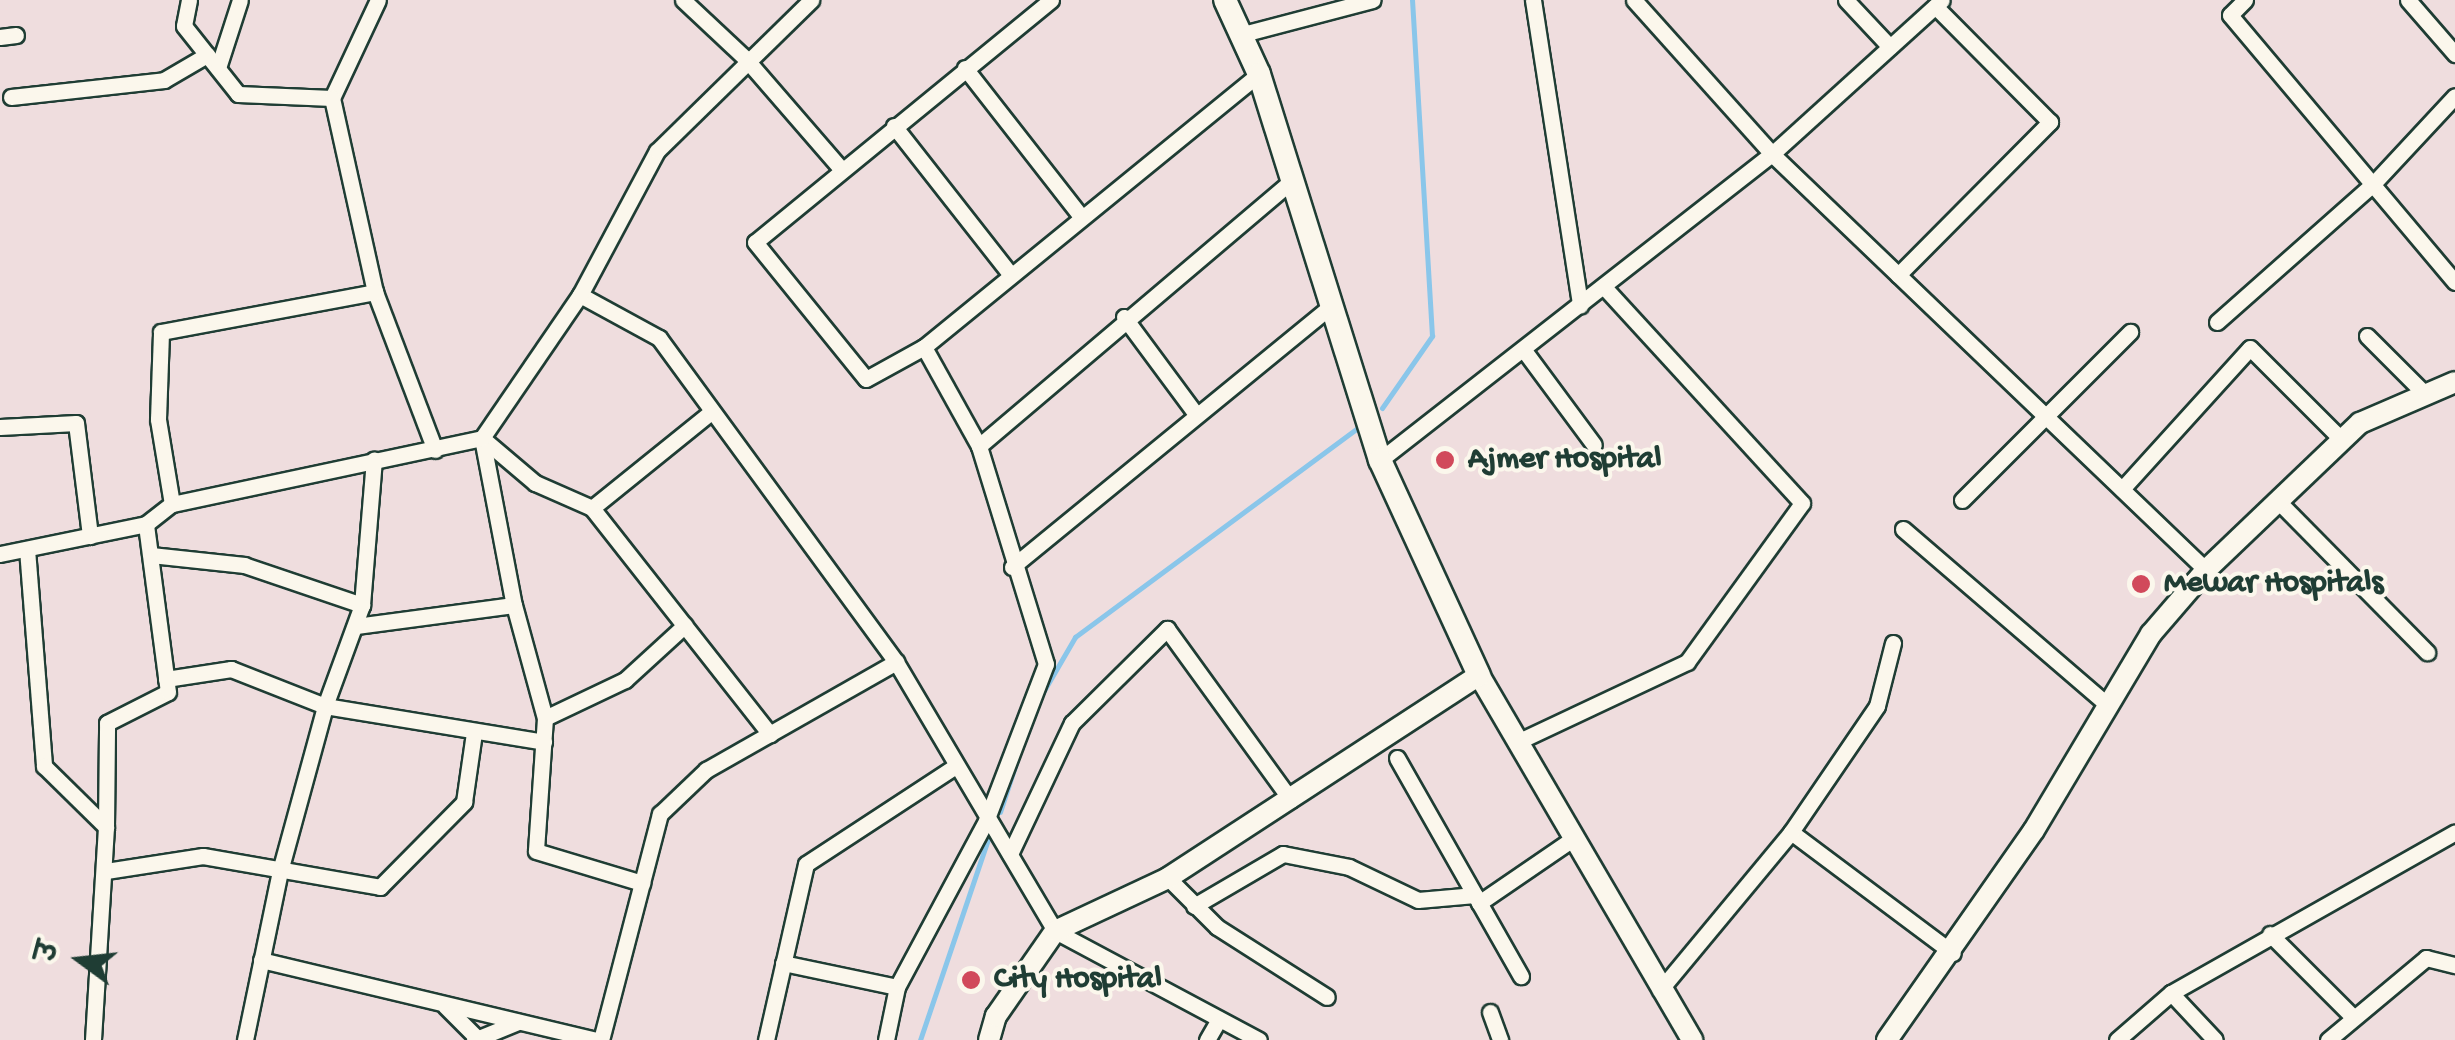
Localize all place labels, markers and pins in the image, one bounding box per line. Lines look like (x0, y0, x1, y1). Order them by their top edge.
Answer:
place label: Ajmer Hospital (1468, 441, 1662, 479)
marker: Ajmer Hospital (1432, 447, 1458, 473)
place label: Mewar Hospitals (2164, 565, 2383, 603)
marker: Mewar Hospitals (2128, 571, 2154, 597)
place label: City Hospital (994, 961, 1162, 999)
marker: City Hospital (958, 967, 984, 993)

